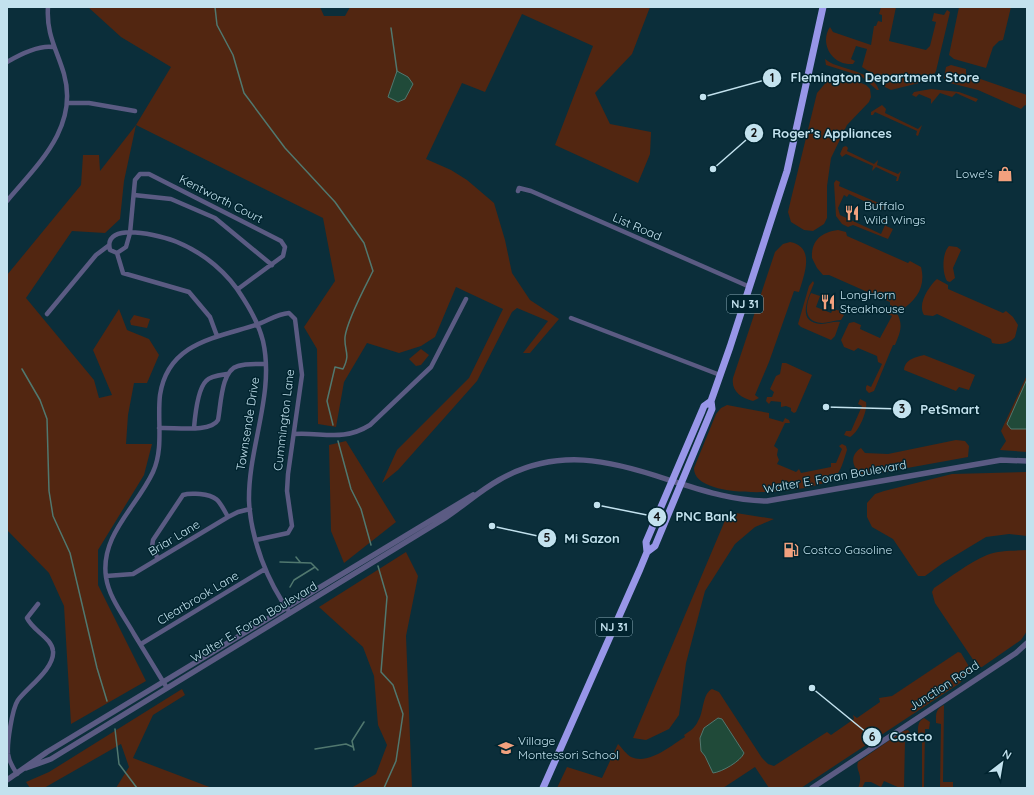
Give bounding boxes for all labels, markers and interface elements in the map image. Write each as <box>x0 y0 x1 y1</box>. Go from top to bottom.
callout: Flemington Department Store <box>762 65 988 90</box>
text: Flemington Department Store <box>790 69 980 85</box>
text: 1 <box>770 70 774 85</box>
callout: Roger’s Appliances <box>744 121 899 146</box>
text: 2 <box>751 125 758 140</box>
text: Roger’s Appliances <box>772 125 892 141</box>
shop icon: Lowe's <box>996 165 1014 183</box>
place label: Lowe's <box>956 166 993 181</box>
street label: Kentworth Court <box>177 171 266 226</box>
place label: Buffalo Wild Wings <box>864 198 926 227</box>
restaurant icon: Buffalo Wild Wings <box>843 204 861 222</box>
street label: List Road <box>610 210 664 244</box>
place label: LongHorn Steakhouse <box>840 287 905 316</box>
restaurant icon: LongHorn Steakhouse <box>819 293 837 311</box>
road number: NJ 31 <box>727 295 763 313</box>
street label: Cummington Lane <box>270 368 297 472</box>
street label: Townsende Drive <box>233 376 262 472</box>
callout: PetSmart <box>892 397 987 422</box>
text: 3 <box>899 401 905 416</box>
text: PetSmart <box>920 401 980 417</box>
street label: Walter E. Foran Boulevard <box>762 457 907 496</box>
callout: PNC Bank <box>647 504 744 529</box>
text: PNC Bank <box>675 508 737 524</box>
text: 4 <box>653 509 661 524</box>
street label: Briar Lane <box>145 516 202 559</box>
callout: Mi Sazon <box>537 526 628 551</box>
text: 5 <box>544 530 551 545</box>
text: Mi Sazon <box>564 530 620 546</box>
fuel station icon: Costco Gasoline <box>782 541 800 559</box>
place label: Costco Gasoline <box>803 542 892 557</box>
street label: Clearbrook Lane <box>154 567 241 628</box>
street label: Walter E. Foran Boulevard <box>188 578 320 665</box>
road number: NJ 31 <box>596 618 632 636</box>
street label: Junction Road <box>906 657 982 714</box>
callout: Costco <box>862 724 940 749</box>
text: Costco <box>890 728 932 744</box>
text: 6 <box>869 729 876 744</box>
place label: Village Montessori School <box>518 733 619 762</box>
school or university icon: Village Montessori School <box>497 739 515 757</box>
north arrow <box>982 743 1022 783</box>
text: N <box>1000 746 1014 763</box>

